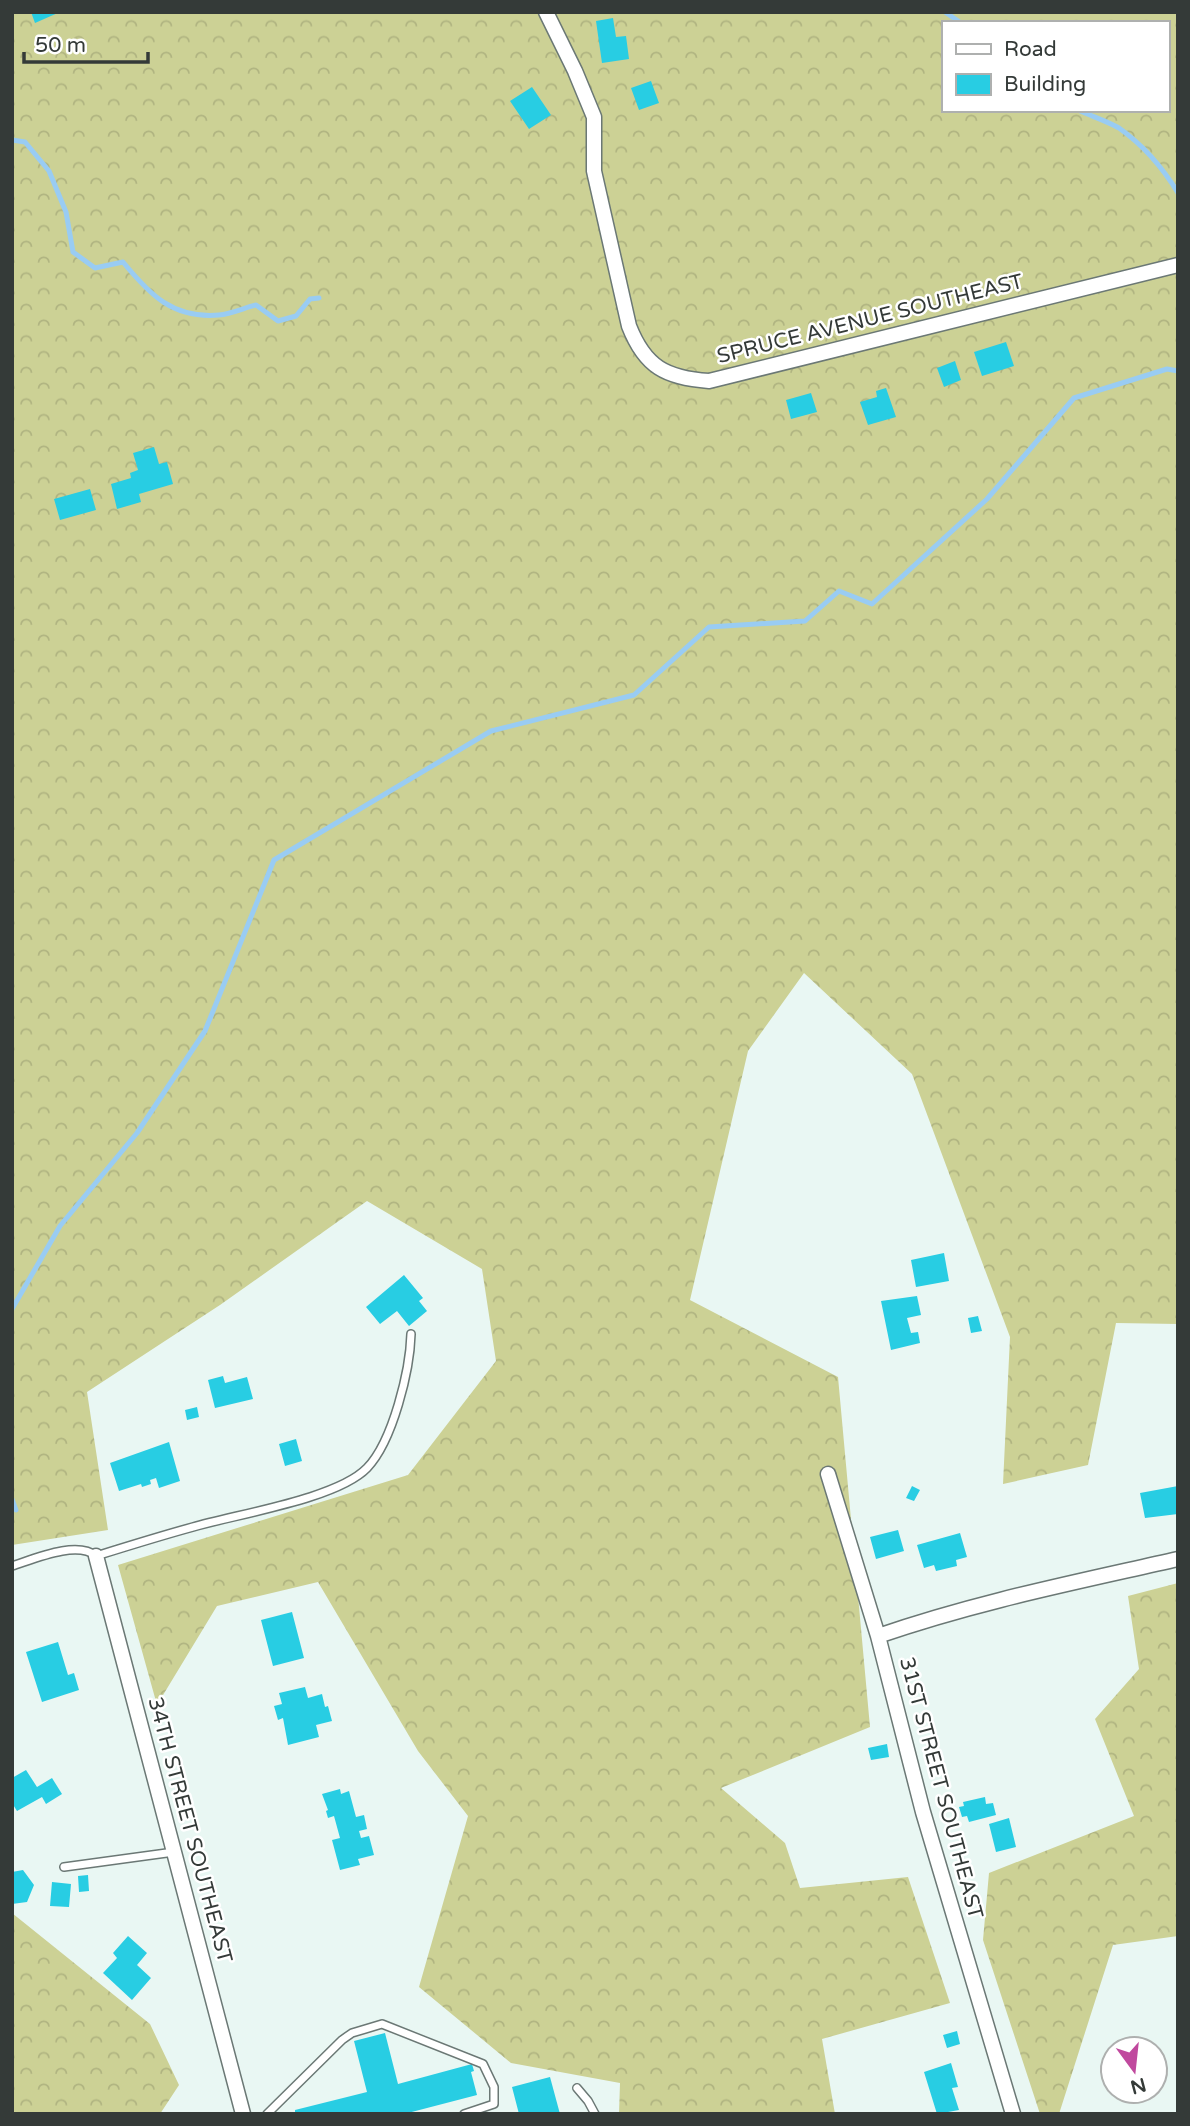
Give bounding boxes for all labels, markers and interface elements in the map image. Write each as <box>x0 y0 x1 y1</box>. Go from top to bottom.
scale bar <box>24 21 149 65</box>
legend <box>942 21 1169 112</box>
text: 50 m <box>35 33 86 58</box>
text: Road <box>1004 37 1057 62</box>
text: Building <box>1004 72 1086 97</box>
street label: SPRUCE AVENUE SOUTHEAST <box>714 269 1026 369</box>
street label: 31ST STREET SOUTHEAST <box>894 1654 988 1922</box>
street label: 34TH STREET SOUTHEAST <box>142 1694 238 1966</box>
north arrow <box>1099 2035 1169 2105</box>
text: N <box>1128 2073 1148 2098</box>

